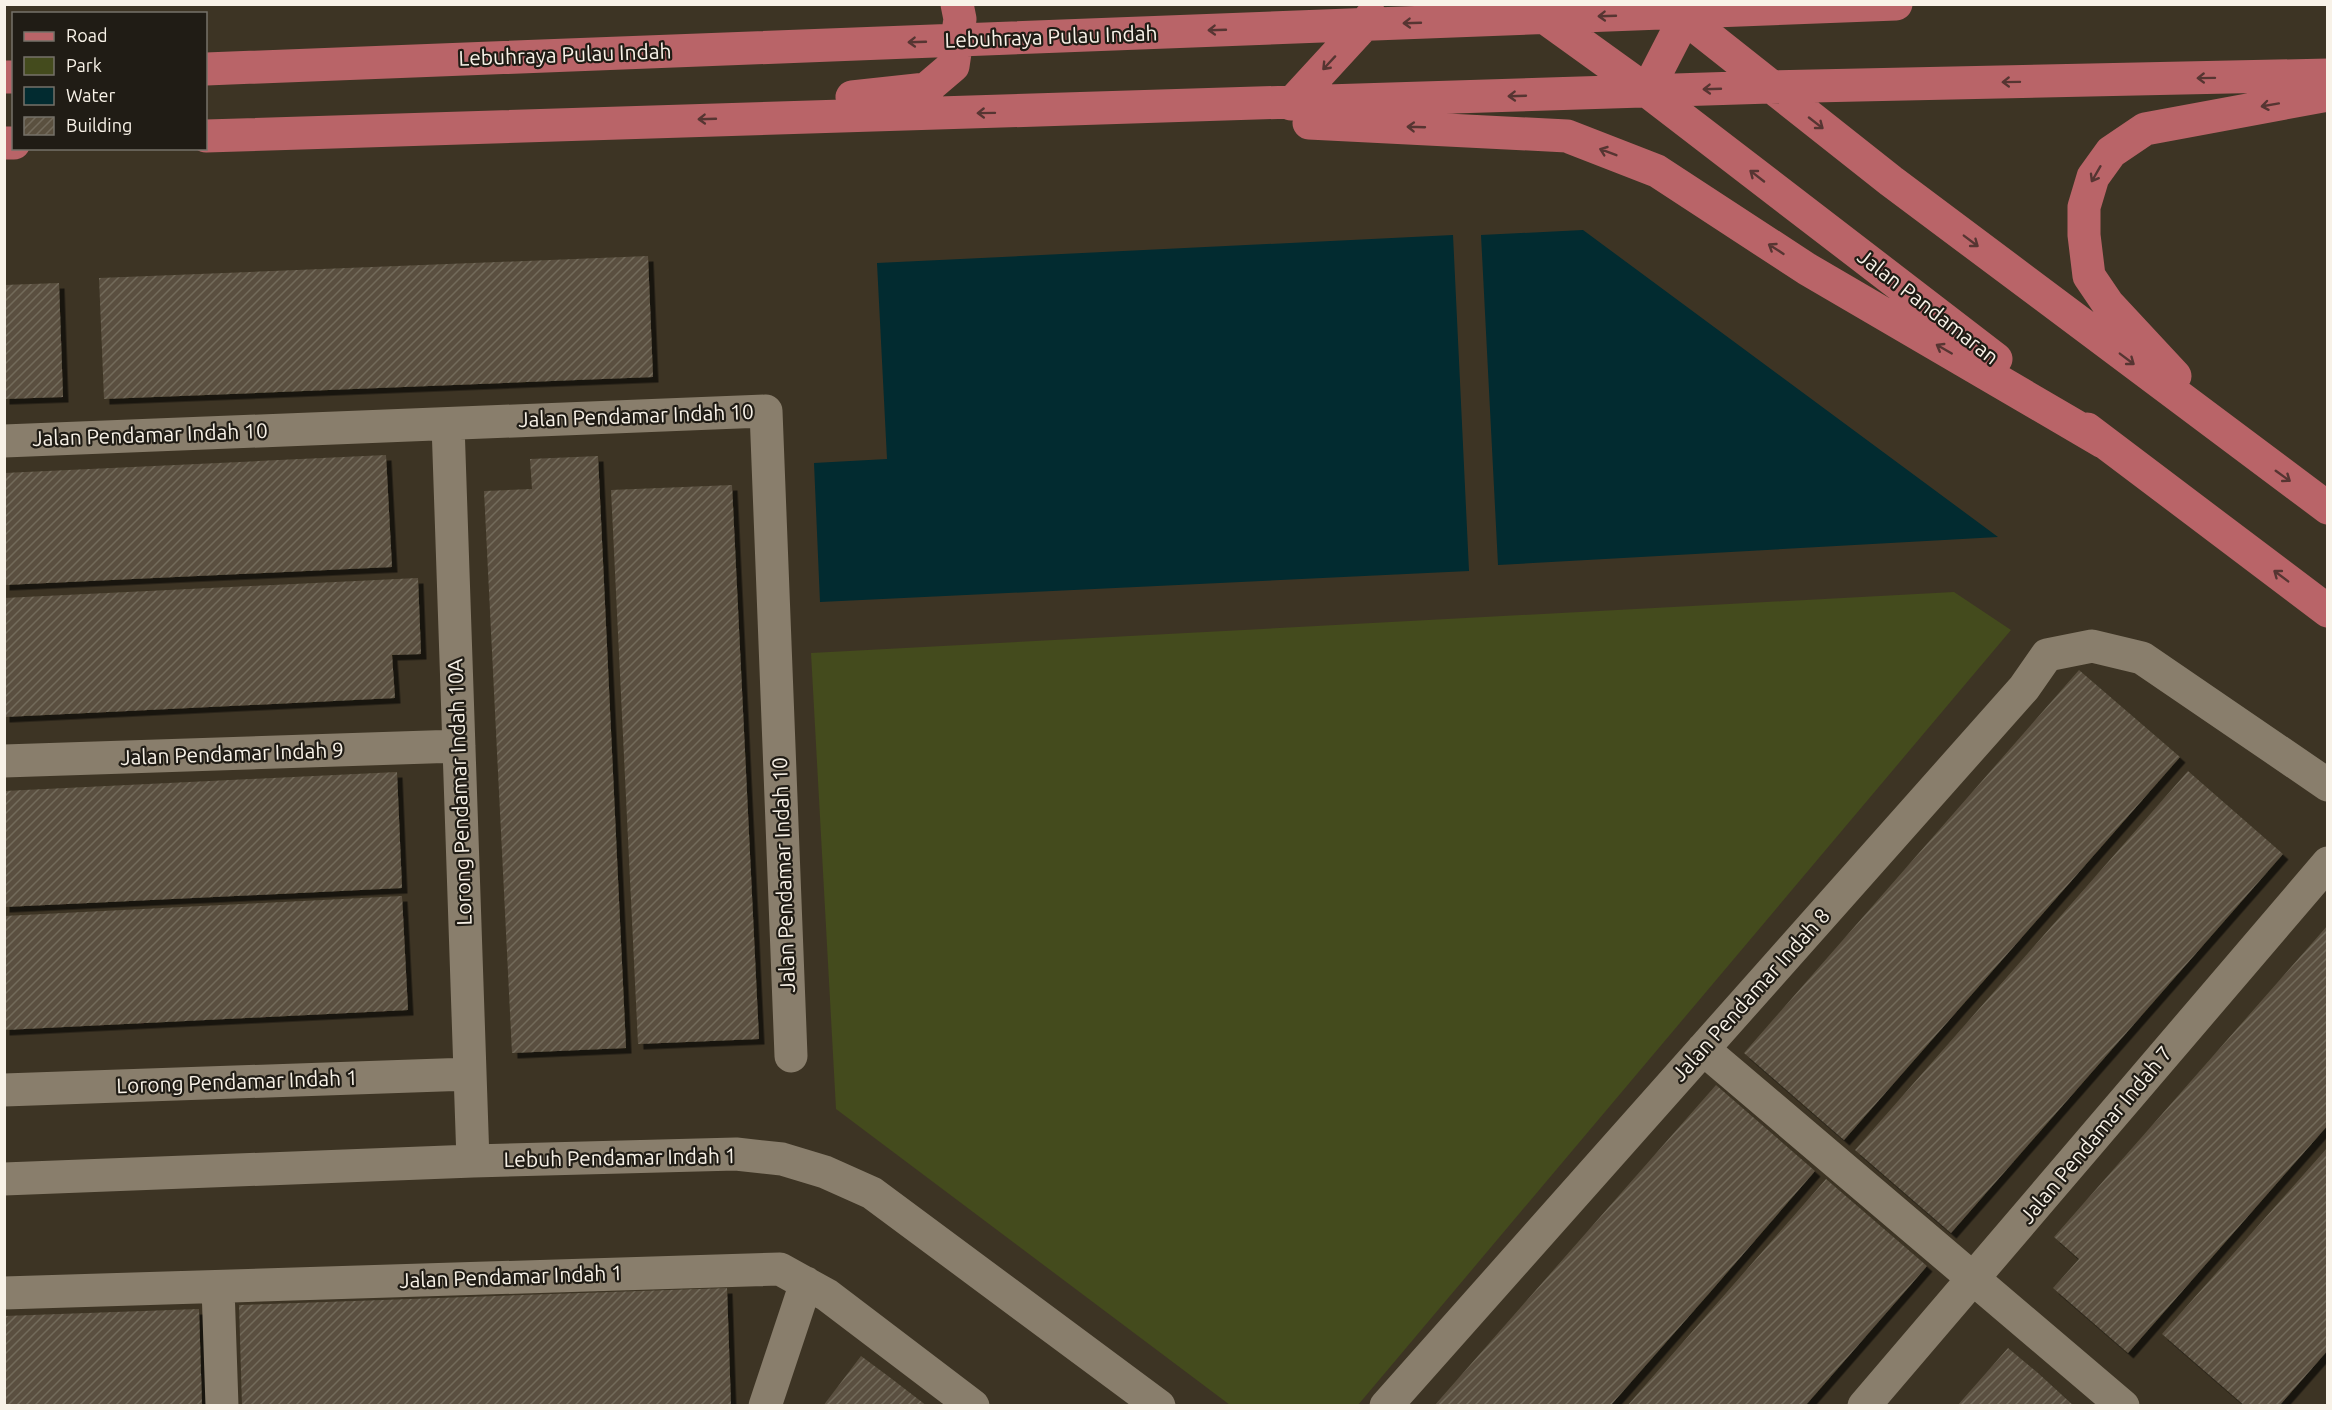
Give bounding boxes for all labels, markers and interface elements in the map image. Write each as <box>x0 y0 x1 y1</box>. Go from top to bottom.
one-way arrow <box>1597 10 1617 21</box>
legend <box>12 12 207 150</box>
one-way arrow <box>1403 17 1423 29</box>
street label: Lebuhraya Pulau Indah <box>944 20 1158 52</box>
text: Road <box>66 25 108 45</box>
one-way arrow <box>1208 25 1228 36</box>
one-way arrow <box>908 36 928 48</box>
street label: Lebuhraya Pulau Indah <box>458 38 672 70</box>
text: Park <box>66 55 102 75</box>
one-way arrow <box>1322 55 1336 70</box>
one-way arrow <box>2197 72 2217 84</box>
one-way arrow <box>2002 76 2022 88</box>
one-way arrow <box>1702 84 1722 95</box>
text: Water <box>66 85 116 105</box>
one-way arrow <box>1507 90 1527 102</box>
one-way arrow <box>2261 100 2280 111</box>
one-way arrow <box>977 108 997 119</box>
one-way arrow <box>698 113 718 124</box>
text: Building <box>66 115 132 135</box>
one-way arrow <box>1808 117 1824 129</box>
one-way arrow <box>1407 122 1427 133</box>
one-way arrow <box>1599 146 1618 157</box>
one-way arrow <box>2090 165 2102 182</box>
one-way arrow <box>1749 170 1765 183</box>
one-way arrow <box>1963 235 1979 248</box>
one-way arrow <box>1768 243 1785 255</box>
street label: Jalan Pandamaran <box>1853 244 2004 369</box>
one-way arrow <box>1936 343 1953 355</box>
one-way arrow <box>2119 352 2135 365</box>
street label: Jalan Pendamar Indah 10 <box>518 399 754 431</box>
street label: Jalan Pendamar Indah 10 <box>32 418 268 450</box>
one-way arrow <box>2275 469 2291 482</box>
one-way arrow <box>2273 570 2289 582</box>
street label: Lorong Pendamar Indah 10A <box>442 658 476 926</box>
street label: Jalan Pendamar Indah 9 <box>120 737 344 769</box>
street label: Jalan Pendamar Indah 10 <box>767 757 799 993</box>
street label: Jalan Pendamar Indah 8 <box>1666 903 1834 1086</box>
street label: Jalan Pendamar Indah 7 <box>2014 1041 2176 1228</box>
street label: Lorong Pendamar Indah 1 <box>116 1065 358 1097</box>
street label: Lebuh Pendamar Indah 1 <box>503 1143 737 1171</box>
street label: Jalan Pendamar Indah 1 <box>399 1260 623 1292</box>

